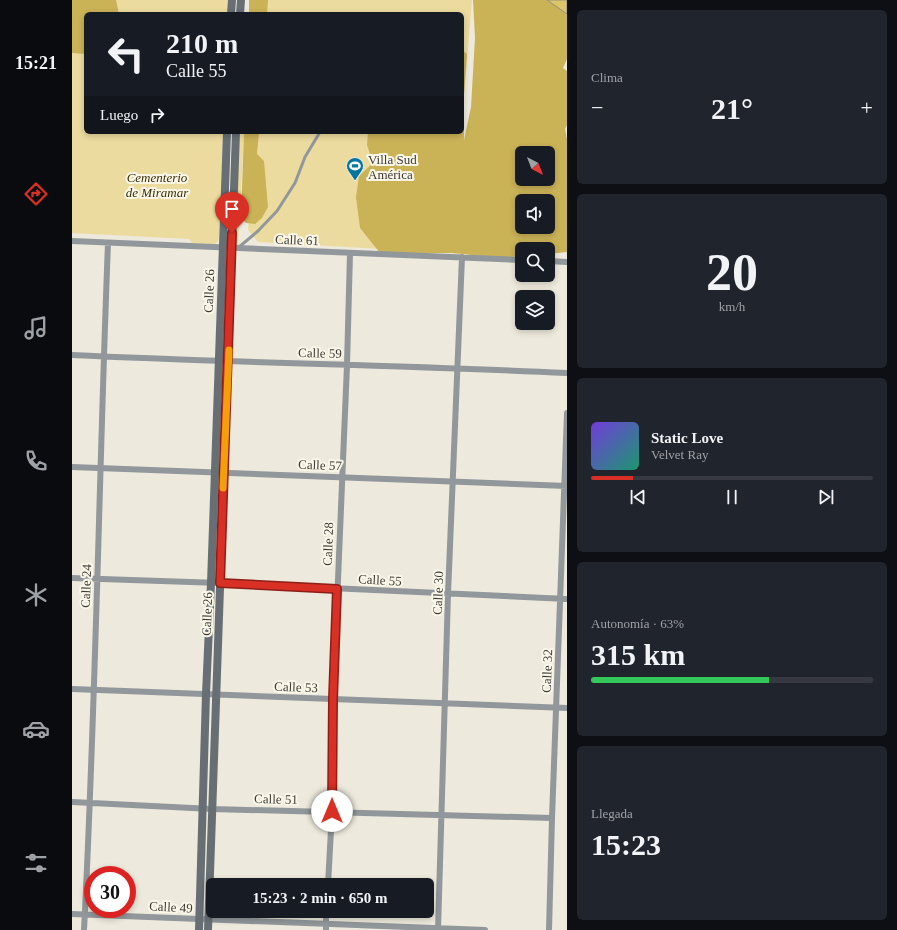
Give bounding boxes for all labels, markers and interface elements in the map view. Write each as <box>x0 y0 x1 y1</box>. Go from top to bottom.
icon: left <box>100 28 152 80</box>
text: 210 m <box>166 28 238 59</box>
text: 15:21 <box>15 53 57 73</box>
text: Calle 55 <box>166 61 227 81</box>
text: Clima <box>591 70 623 85</box>
text: 21° <box>711 92 753 125</box>
text: − <box>591 95 603 120</box>
text: + <box>861 95 873 120</box>
icon: right <box>146 104 168 126</box>
text: Luego <box>100 107 138 123</box>
north arrow <box>515 146 555 186</box>
map controls <box>515 146 555 330</box>
place label: Villa Sud América <box>368 152 417 182</box>
sports icon: Villa Sud América <box>345 156 365 181</box>
park label: Cementerio de Miramar <box>126 170 189 200</box>
icon: directions <box>22 180 50 208</box>
pin <box>215 192 249 233</box>
button: sound <box>515 194 555 234</box>
icon: arrive <box>221 198 243 220</box>
street label: Calle 61 <box>275 232 319 248</box>
button: search <box>515 242 555 282</box>
text: 20 <box>706 244 758 301</box>
street label: Calle 26 <box>201 268 217 313</box>
button: layers <box>515 290 555 330</box>
text: km/h <box>719 299 745 314</box>
icon: music <box>22 314 50 342</box>
street label: Calle 59 <box>298 345 342 361</box>
text: Static Love <box>651 430 723 446</box>
icon: phone <box>22 447 50 475</box>
text: Velvet Ray <box>651 447 708 462</box>
street label: Calle 57 <box>298 457 343 473</box>
icon: previous <box>627 486 649 508</box>
icon: pause <box>721 486 743 508</box>
icon: next <box>815 486 837 508</box>
street label: Calle 28 <box>320 522 336 566</box>
street label: Calle 24 <box>78 563 94 608</box>
street label: Calle 55 <box>358 571 402 589</box>
street label: Calle 30 <box>430 571 446 615</box>
icon: climate <box>22 581 50 609</box>
street label: Calle 26 <box>199 591 215 636</box>
text: Autonomía · 63% <box>591 616 684 631</box>
text: 315 km <box>591 638 685 671</box>
street label: Calle 32 <box>539 649 555 693</box>
street label: Calle 53 <box>274 679 318 695</box>
icon: car <box>22 715 50 743</box>
position arrow <box>311 790 353 832</box>
street label: Calle 51 <box>254 791 298 807</box>
text: Llegada <box>591 806 633 821</box>
text: 15:23 <box>591 828 661 861</box>
icon: filters <box>22 849 50 877</box>
speed limit sign: 30 <box>84 866 136 918</box>
text: 15:23 · 2 min · 650 m <box>253 890 388 906</box>
street label: Calle 49 <box>149 898 193 916</box>

